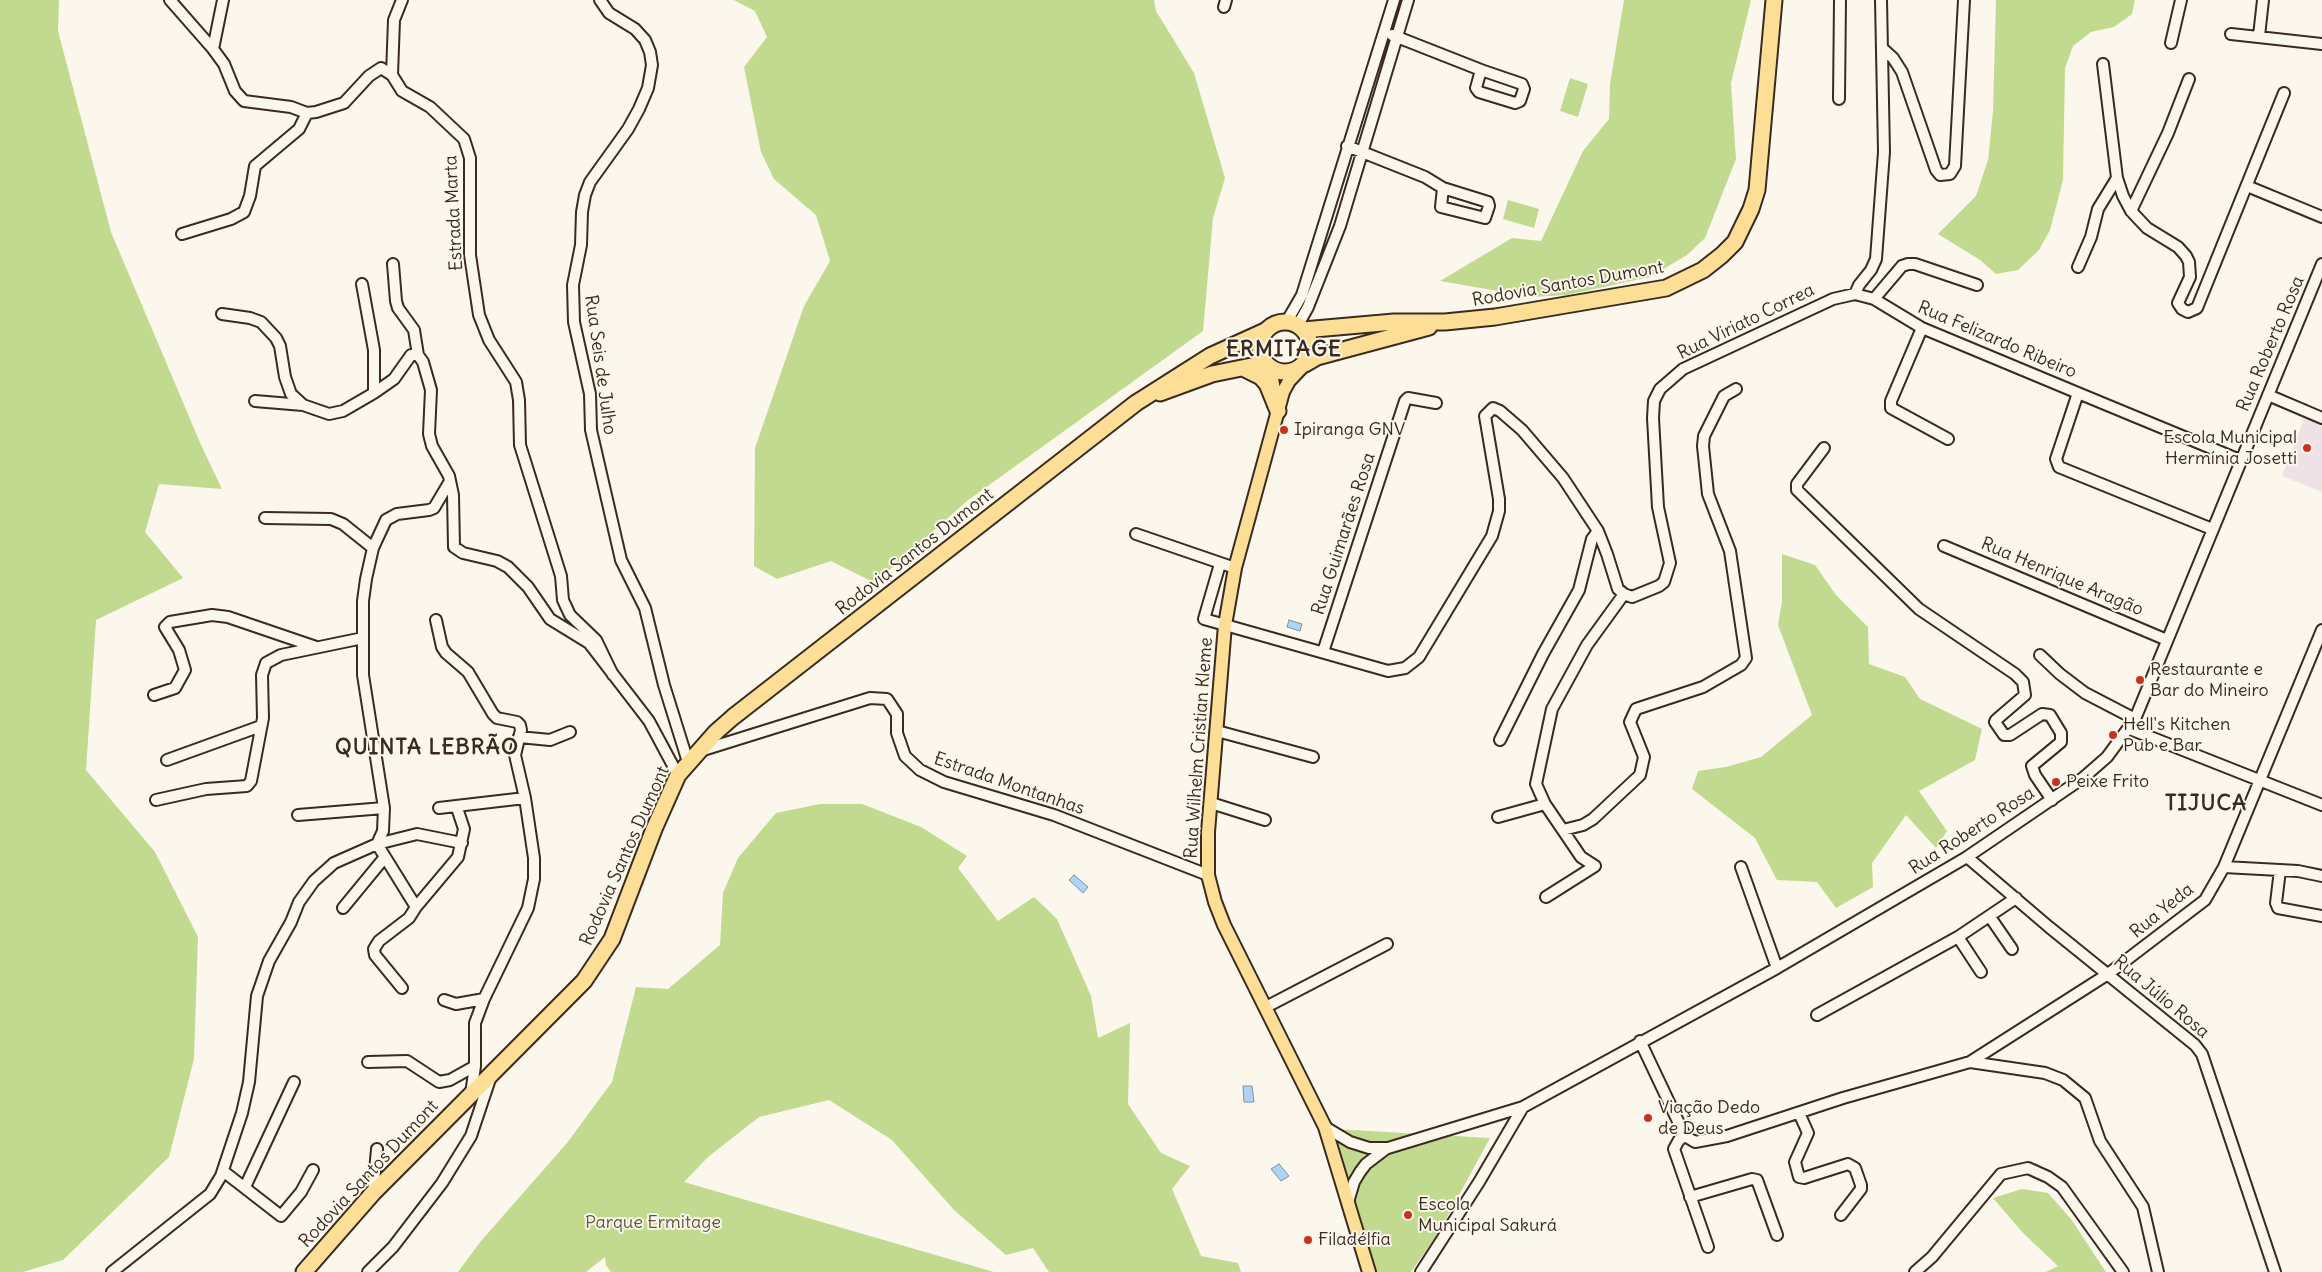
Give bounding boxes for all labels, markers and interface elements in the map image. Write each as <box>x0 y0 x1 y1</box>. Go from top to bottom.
street label: Estrada Marta <box>440 155 468 271</box>
street label: Rodovia Santos Dumont <box>1471 257 1665 311</box>
street label: Rua Roberto Rosa <box>2233 273 2309 415</box>
street label: Rua Viriato Correa <box>1674 279 1818 365</box>
street label: Rua Seis de Julho <box>579 294 621 436</box>
street label: Rua Felizardo Ribeiro <box>1914 297 2080 383</box>
district label: ERMITAGE <box>1225 337 1343 363</box>
place label: Ipiranga GNV <box>1294 419 1405 441</box>
marker: Ipiranga GNV <box>1278 424 1290 436</box>
place label: Escola Municipal Hermínia Josetti <box>2163 427 2297 469</box>
marker: Escola Municipal Hermínia Josetti <box>2301 442 2313 454</box>
street label: Rua Guimarães Rosa <box>1308 450 1380 618</box>
street label: Rodovia Santos Dumont <box>832 484 998 620</box>
street label: Rua Henrique Aragão <box>1978 533 2146 621</box>
street label: Rua Wilhelm Cristian Kleme <box>1180 637 1218 859</box>
place label: Restaurante e Bar do Mineiro <box>2150 659 2269 702</box>
marker: Restaurante e Bar do Mineiro <box>2134 674 2146 686</box>
place label: Hell's Kitchen Pub e Bar <box>2123 714 2230 756</box>
marker: Hell's Kitchen Pub e Bar <box>2107 729 2119 741</box>
district label: QUINTA LEBRÃO <box>333 735 521 761</box>
street label: Estrada Montanhas <box>931 748 1087 820</box>
street label: Rodovia Santos Dumont <box>576 763 674 949</box>
place label: Peixe Frito <box>2066 771 2149 793</box>
marker: Peixe Frito <box>2050 776 2062 788</box>
street label: Rua Roberto Rosa <box>1905 782 2039 880</box>
district label: TIJUCA <box>2164 791 2248 817</box>
street label: Rua Yeda <box>2126 879 2198 943</box>
street label: Rua Júlio Rosa <box>2109 951 2213 1043</box>
street label: Rodovia Santos Dumont <box>295 1096 443 1252</box>
place label: Viação Dedo de Deus <box>1658 1097 1760 1140</box>
marker: Viação Dedo de Deus <box>1642 1112 1654 1124</box>
place label: Escola Municipal Sakurá <box>1418 1194 1557 1236</box>
marker: Escola Municipal Sakurá <box>1402 1209 1414 1221</box>
park label: Parque Ermitage <box>585 1212 721 1234</box>
place label: Filadélfia <box>1318 1229 1391 1251</box>
marker: Filadélfia <box>1302 1234 1314 1246</box>

